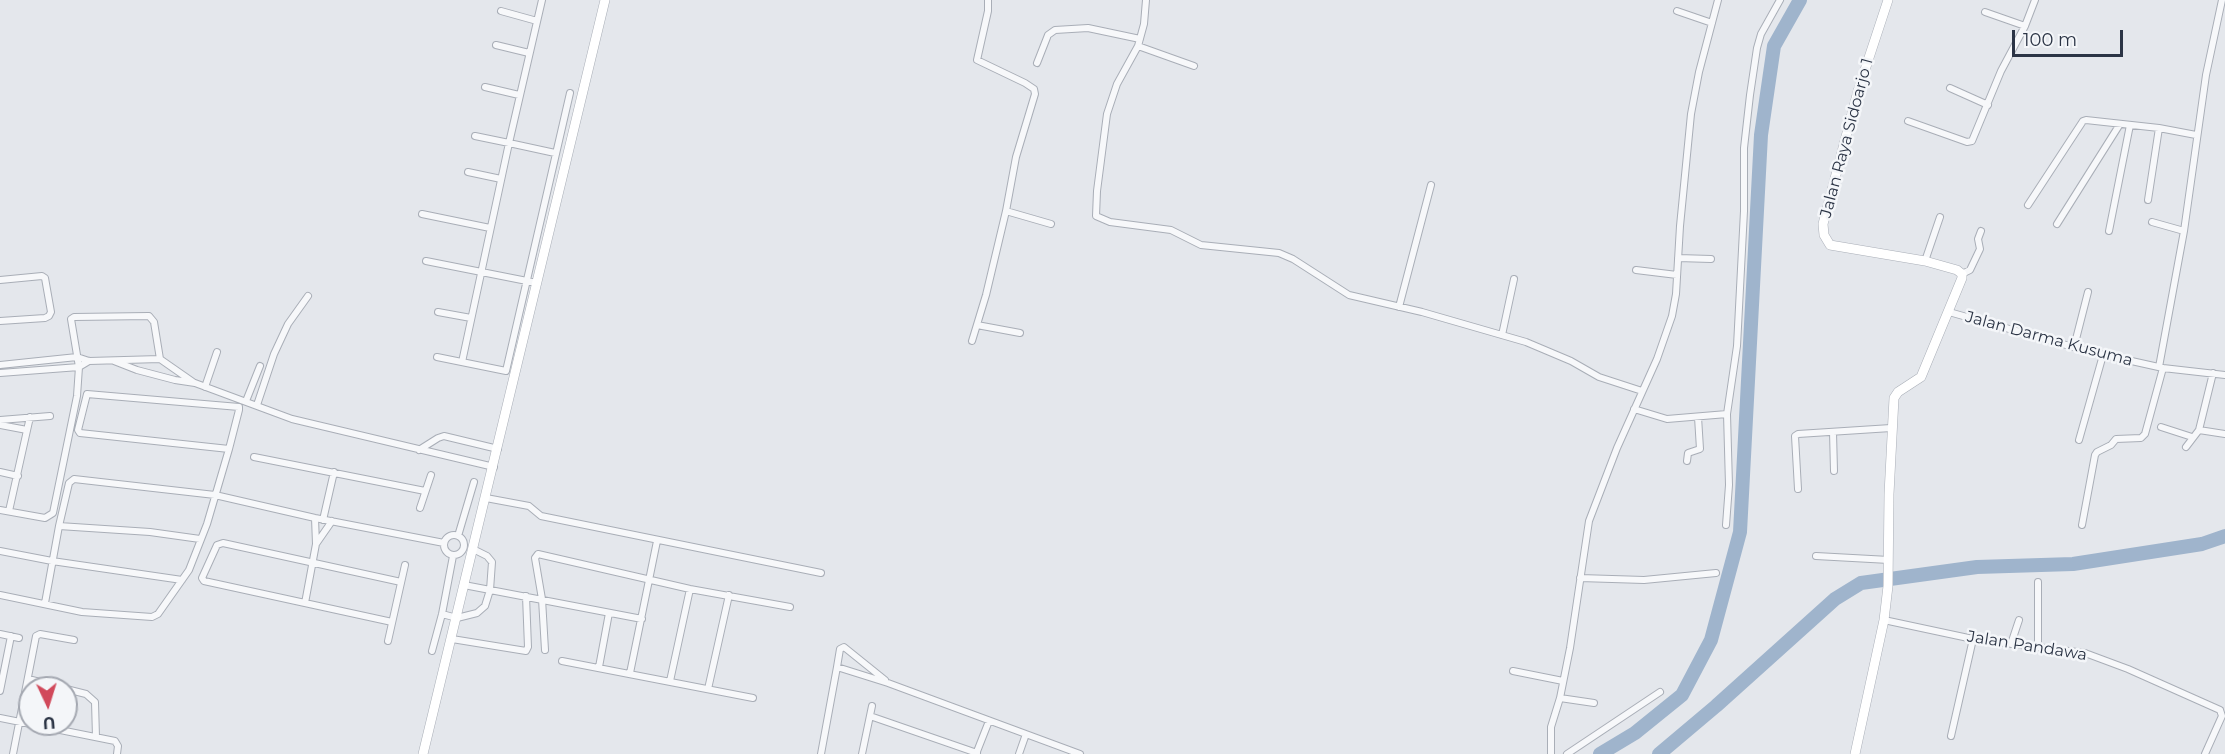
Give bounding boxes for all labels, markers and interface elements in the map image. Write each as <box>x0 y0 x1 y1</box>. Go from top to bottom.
scale bar <box>2015 18 2126 56</box>
text: 100 m <box>2023 29 2077 51</box>
street label: Jalan Raya Sidoarjo 1 <box>1817 56 1877 220</box>
street label: Jalan Darma Kusuma <box>1963 307 2135 371</box>
street label: Jalan Pandawa <box>1966 627 2088 665</box>
north arrow <box>18 676 78 736</box>
text: U <box>42 713 56 732</box>

